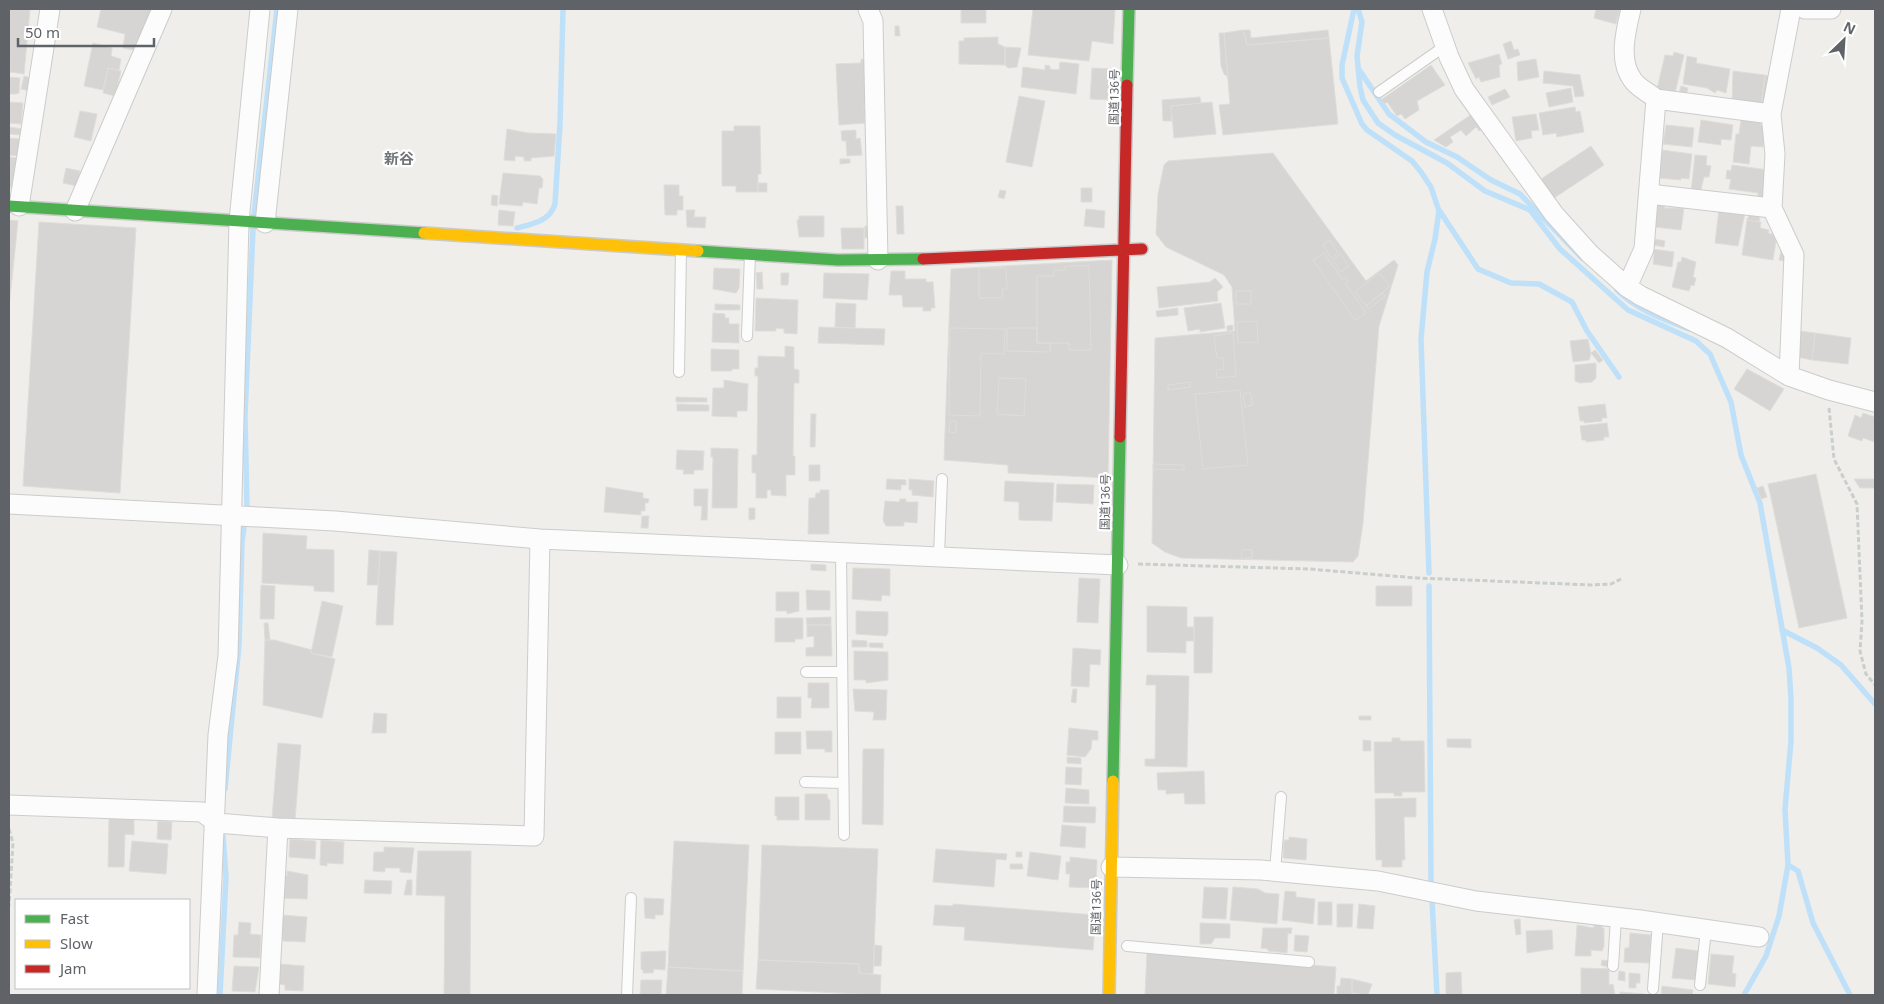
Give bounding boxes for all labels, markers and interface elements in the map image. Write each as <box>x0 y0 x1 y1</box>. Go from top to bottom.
scale bar <box>18 15 154 47</box>
north arrow <box>1819 15 1869 65</box>
text: N <box>1841 17 1859 39</box>
text: 50 m <box>25 22 60 42</box>
street label: 国道136号 <box>1105 69 1123 125</box>
district label: 新谷 <box>384 148 414 168</box>
street label: 国道136号 <box>1096 474 1114 530</box>
street label: 国道136号 <box>1087 879 1105 935</box>
legend <box>15 899 190 989</box>
text: Fast <box>60 908 89 928</box>
text: Slow <box>60 933 93 953</box>
text: Jam <box>58 958 87 978</box>

